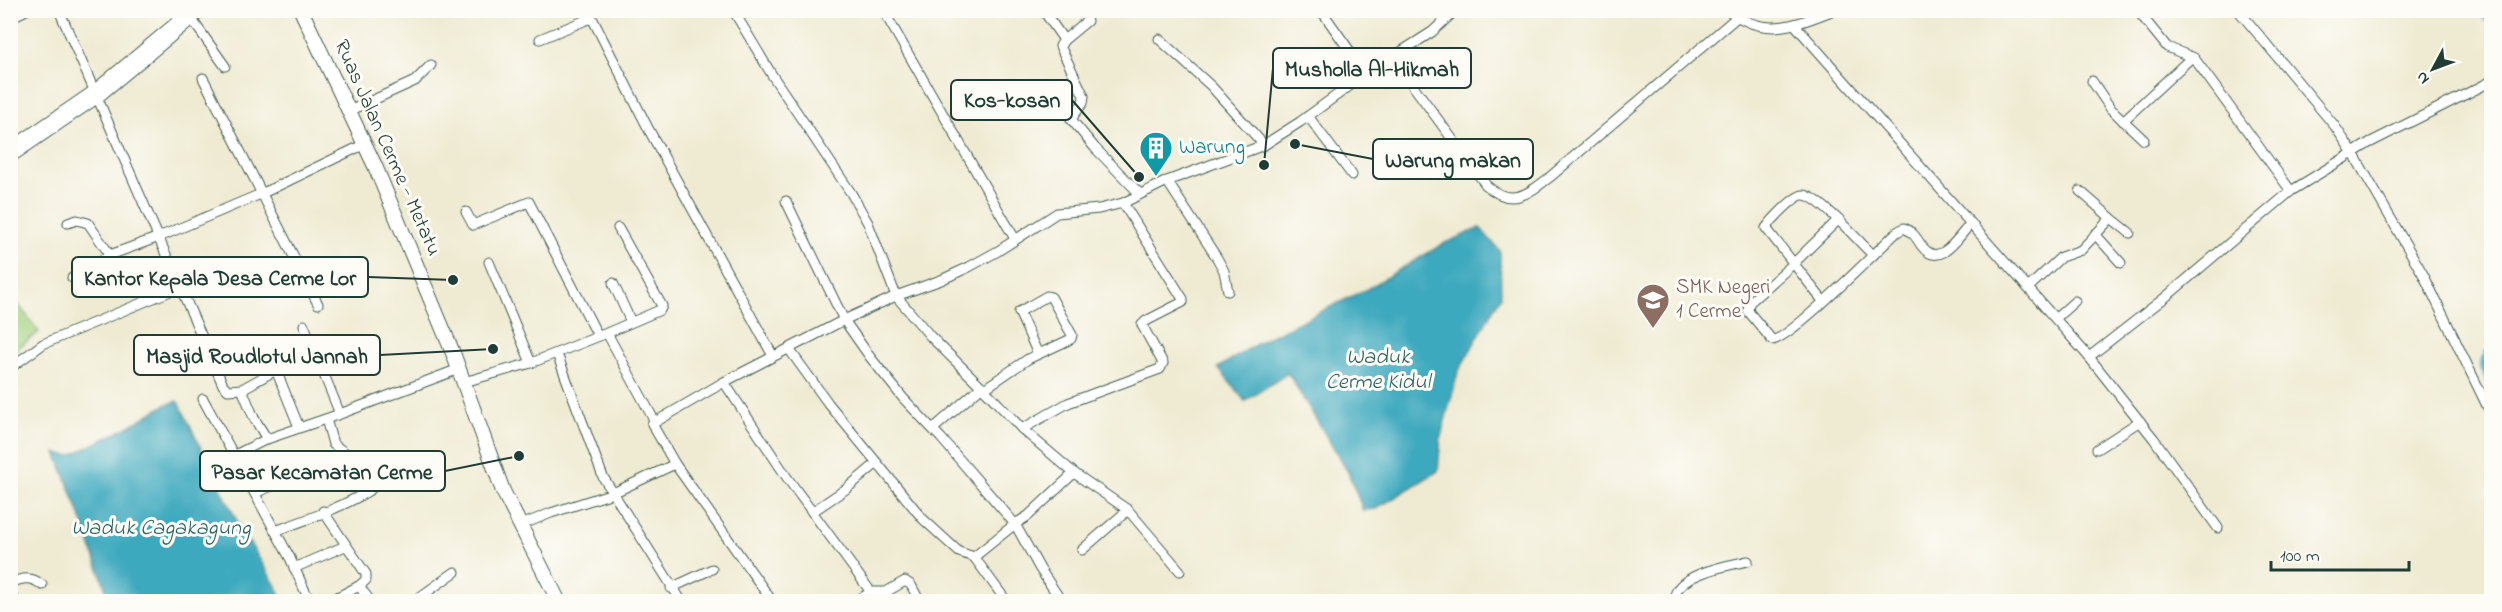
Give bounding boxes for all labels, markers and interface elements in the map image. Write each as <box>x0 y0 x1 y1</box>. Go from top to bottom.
street label: Ruas Jalan Cerme - Metatu <box>326 35 448 261</box>
north arrow <box>2403 39 2463 99</box>
callout: Musholla Al-Hikmah <box>1273 48 1471 88</box>
text: Musholla Al-Hikmah <box>1285 55 1459 87</box>
text: N <box>2410 65 2436 89</box>
callout: Kos-kosan <box>951 80 1072 120</box>
text: Kos-kosan <box>964 86 1060 118</box>
building icon: Warung <box>1138 130 1174 177</box>
place label: Warung <box>1179 133 1245 165</box>
callout: Warung makan <box>1373 139 1533 179</box>
text: Warung makan <box>1385 146 1521 179</box>
callout: Kantor Kepala Desa Cerme Lor <box>72 257 368 297</box>
text: Kantor Kepala Desa Cerme Lor <box>84 264 357 296</box>
place label: SMK Negeri 1 Cerme <box>1676 273 1770 327</box>
school or university icon: SMK Negeri 1 Cerme <box>1635 282 1671 329</box>
callout: Masjid Roudlotul Jannah <box>134 335 380 375</box>
text: Masjid Roudlotul Jannah <box>146 342 368 374</box>
water label: Waduk Cerme Kidul <box>1326 342 1432 399</box>
callout: Pasar Kecamatan Cerme <box>200 451 445 491</box>
text: Pasar Kecamatan Cerme <box>211 458 434 490</box>
water label: Waduk Cagakagung <box>71 513 252 545</box>
scale bar <box>2271 534 2409 572</box>
text: 100 m <box>2280 544 2320 570</box>

